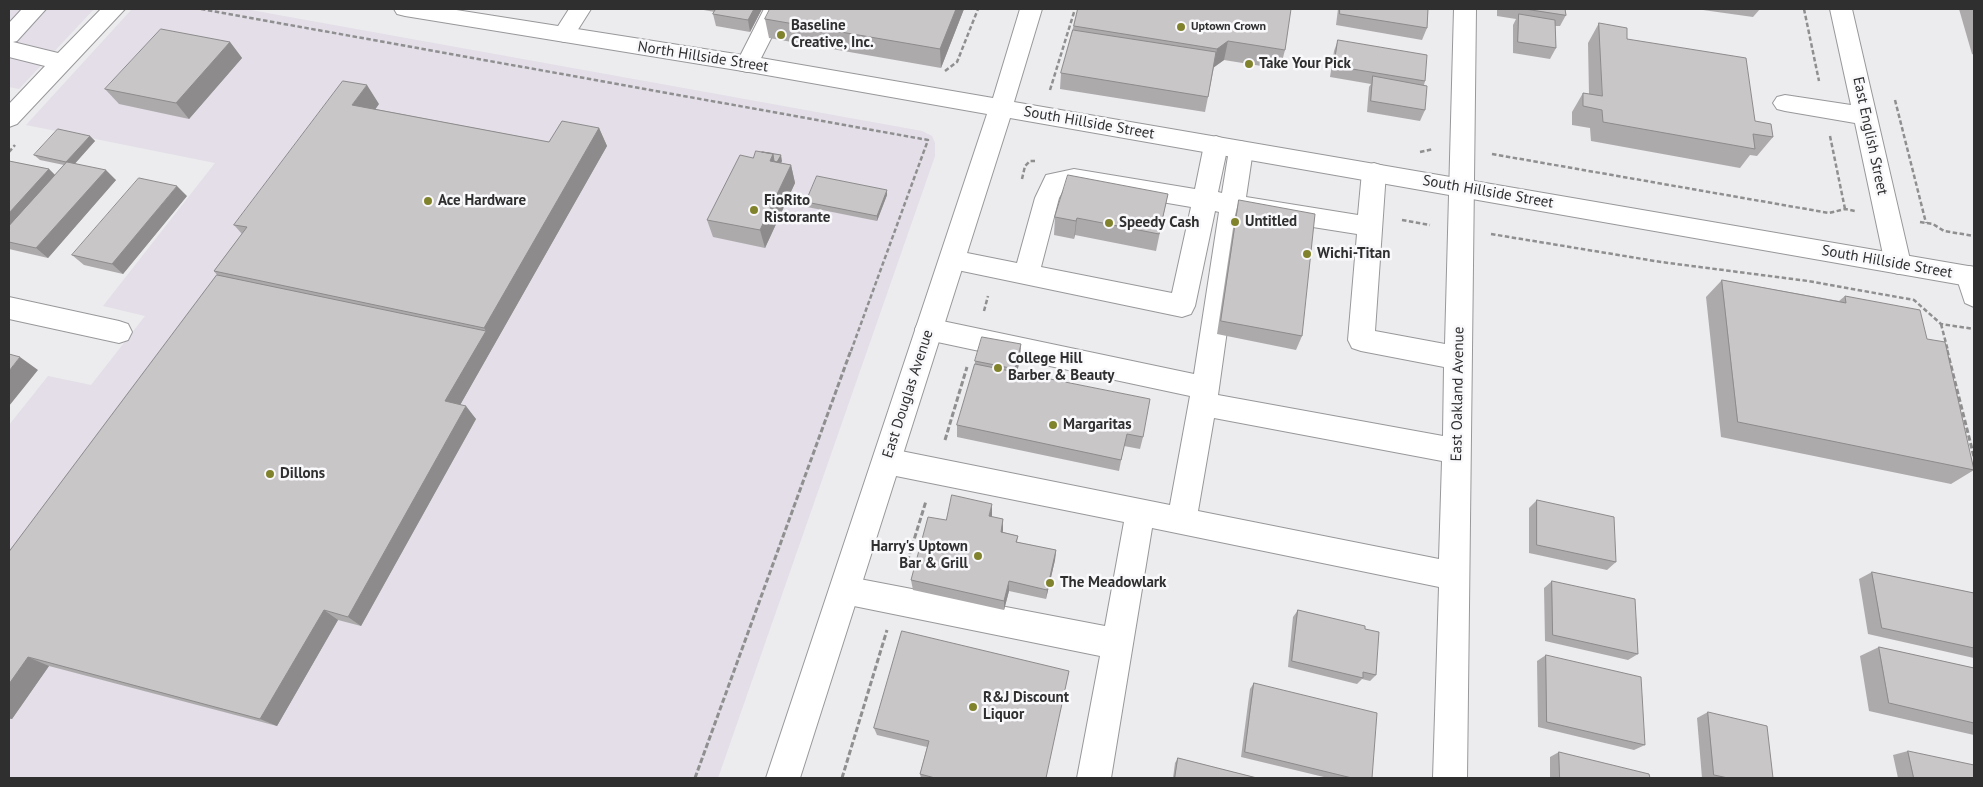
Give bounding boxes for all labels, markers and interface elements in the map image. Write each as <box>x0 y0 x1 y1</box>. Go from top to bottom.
place label: Baseline Creative, Inc. <box>791 17 874 52</box>
place label: Uptown Crown <box>1191 20 1266 34</box>
marker: Uptown Crown <box>1175 21 1187 33</box>
marker: Baseline Creative, Inc. <box>775 29 787 41</box>
street label: North Hillside Street <box>636 38 770 76</box>
place label: Take Your Pick <box>1259 55 1351 73</box>
marker: Take Your Pick <box>1243 58 1255 70</box>
street label: East English Street <box>1849 75 1891 197</box>
street label: South Hillside Street <box>1022 103 1156 143</box>
street label: South Hillside Street <box>1421 172 1555 212</box>
place label: Ace Hardware <box>438 192 526 210</box>
place label: FioRito Ristorante <box>764 192 830 227</box>
marker: Ace Hardware <box>422 195 434 207</box>
marker: FioRito Ristorante <box>748 204 760 216</box>
place label: Untitled <box>1245 213 1297 231</box>
place label: Speedy Cash <box>1119 214 1199 232</box>
marker: Untitled <box>1229 216 1241 228</box>
marker: Speedy Cash <box>1103 217 1115 229</box>
street label: South Hillside Street <box>1820 242 1954 282</box>
place label: Wichi-Titan <box>1317 245 1390 263</box>
marker: Wichi-Titan <box>1301 248 1313 260</box>
street label: East Oakland Avenue <box>1448 326 1468 462</box>
street label: East Douglas Avenue <box>879 328 937 460</box>
place label: College Hill Barber & Beauty <box>1008 350 1114 385</box>
marker: College Hill Barber & Beauty <box>992 362 1004 374</box>
place label: Margaritas <box>1063 416 1131 434</box>
marker: Margaritas <box>1047 419 1059 431</box>
place label: Dillons <box>280 465 325 483</box>
marker: Dillons <box>264 468 276 480</box>
place label: Harry's Uptown Bar & Grill <box>871 538 968 573</box>
marker: Harry's Uptown Bar & Grill <box>972 550 984 562</box>
place label: The Meadowlark <box>1060 574 1166 592</box>
marker: The Meadowlark <box>1044 577 1056 589</box>
place label: R&J Discount Liquor <box>983 689 1069 724</box>
marker: R&J Discount Liquor <box>967 701 979 713</box>

